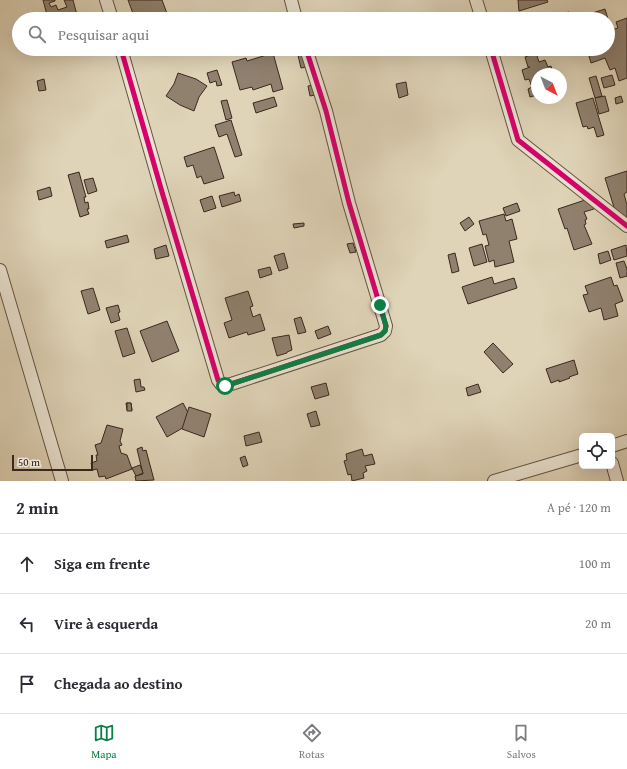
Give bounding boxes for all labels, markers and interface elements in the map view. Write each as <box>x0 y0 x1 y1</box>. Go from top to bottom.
search box <box>12 12 615 56</box>
icon: search <box>26 23 48 45</box>
text: Pesquisar aqui <box>58 24 149 45</box>
north arrow <box>531 68 567 104</box>
route end <box>371 296 389 314</box>
route start <box>216 377 234 395</box>
map controls <box>579 433 615 469</box>
button: locate <box>579 433 615 469</box>
scale bar <box>12 453 93 472</box>
text: 50 m <box>18 454 40 470</box>
text: 2 min <box>16 495 58 520</box>
text: A pé · 120 m <box>547 498 611 517</box>
icon: ahead <box>16 553 38 575</box>
text: Siga em frente <box>54 553 150 574</box>
text: 100 m <box>579 554 611 573</box>
icon: left <box>16 613 38 635</box>
text: Vire à esquerda <box>54 613 158 634</box>
text: 20 m <box>585 614 611 633</box>
icon: arrive <box>16 673 38 695</box>
text: Chegada ao destino <box>54 673 182 694</box>
tab: Mapa <box>91 722 117 762</box>
tab: Rotas <box>299 722 324 762</box>
tab: Salvos <box>507 722 536 762</box>

